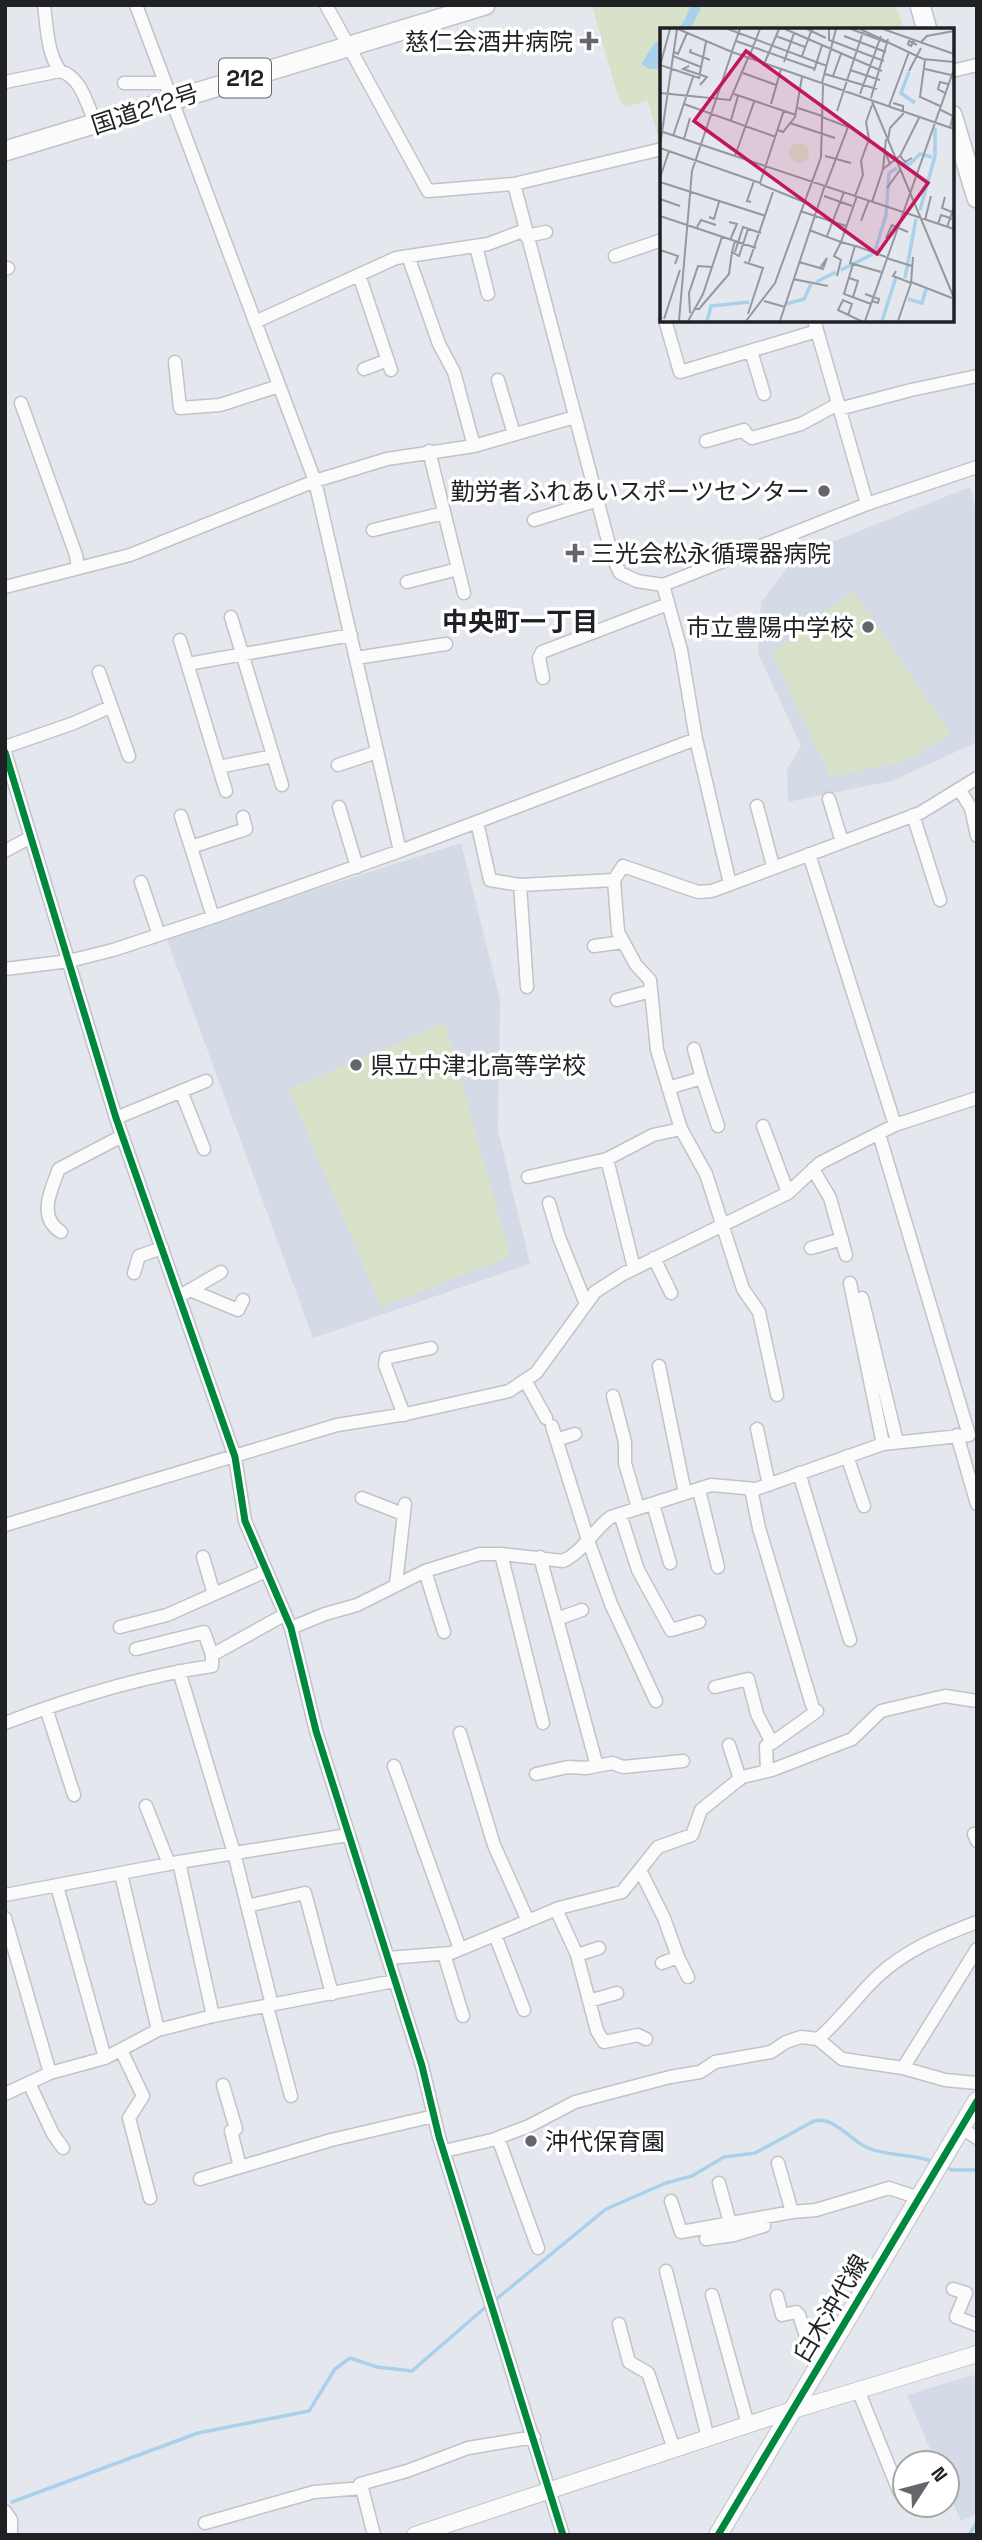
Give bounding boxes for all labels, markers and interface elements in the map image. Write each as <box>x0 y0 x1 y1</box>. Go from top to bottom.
place label: 慈仁会酒井病院 <box>405 26 573 57</box>
inset map <box>660 28 954 322</box>
marker: 慈仁会酒井病院 <box>579 31 599 51</box>
road number: 212 <box>219 58 271 97</box>
street label: 国道212号 <box>87 77 203 141</box>
place label: 勤労者ふれあいスポーツセンター <box>450 476 810 507</box>
marker: 勤労者ふれあいスポーツセンター <box>816 483 832 499</box>
place label: 三光会松永循環器病院 <box>591 538 831 569</box>
marker: 三光会松永循環器病院 <box>565 543 585 563</box>
district label: 中央町一丁目 <box>442 605 598 639</box>
place label: 市立豊陽中学校 <box>686 612 854 643</box>
marker: 市立豊陽中学校 <box>860 619 876 635</box>
place label: 県立中津北高等学校 <box>370 1050 586 1081</box>
marker: 県立中津北高等学校 <box>348 1057 364 1073</box>
place label: 沖代保育園 <box>545 2126 665 2157</box>
marker: 沖代保育園 <box>523 2133 539 2149</box>
street label: 臼木沖代線 <box>787 2249 875 2367</box>
north arrow <box>891 2449 961 2519</box>
text: N <box>925 2462 953 2487</box>

